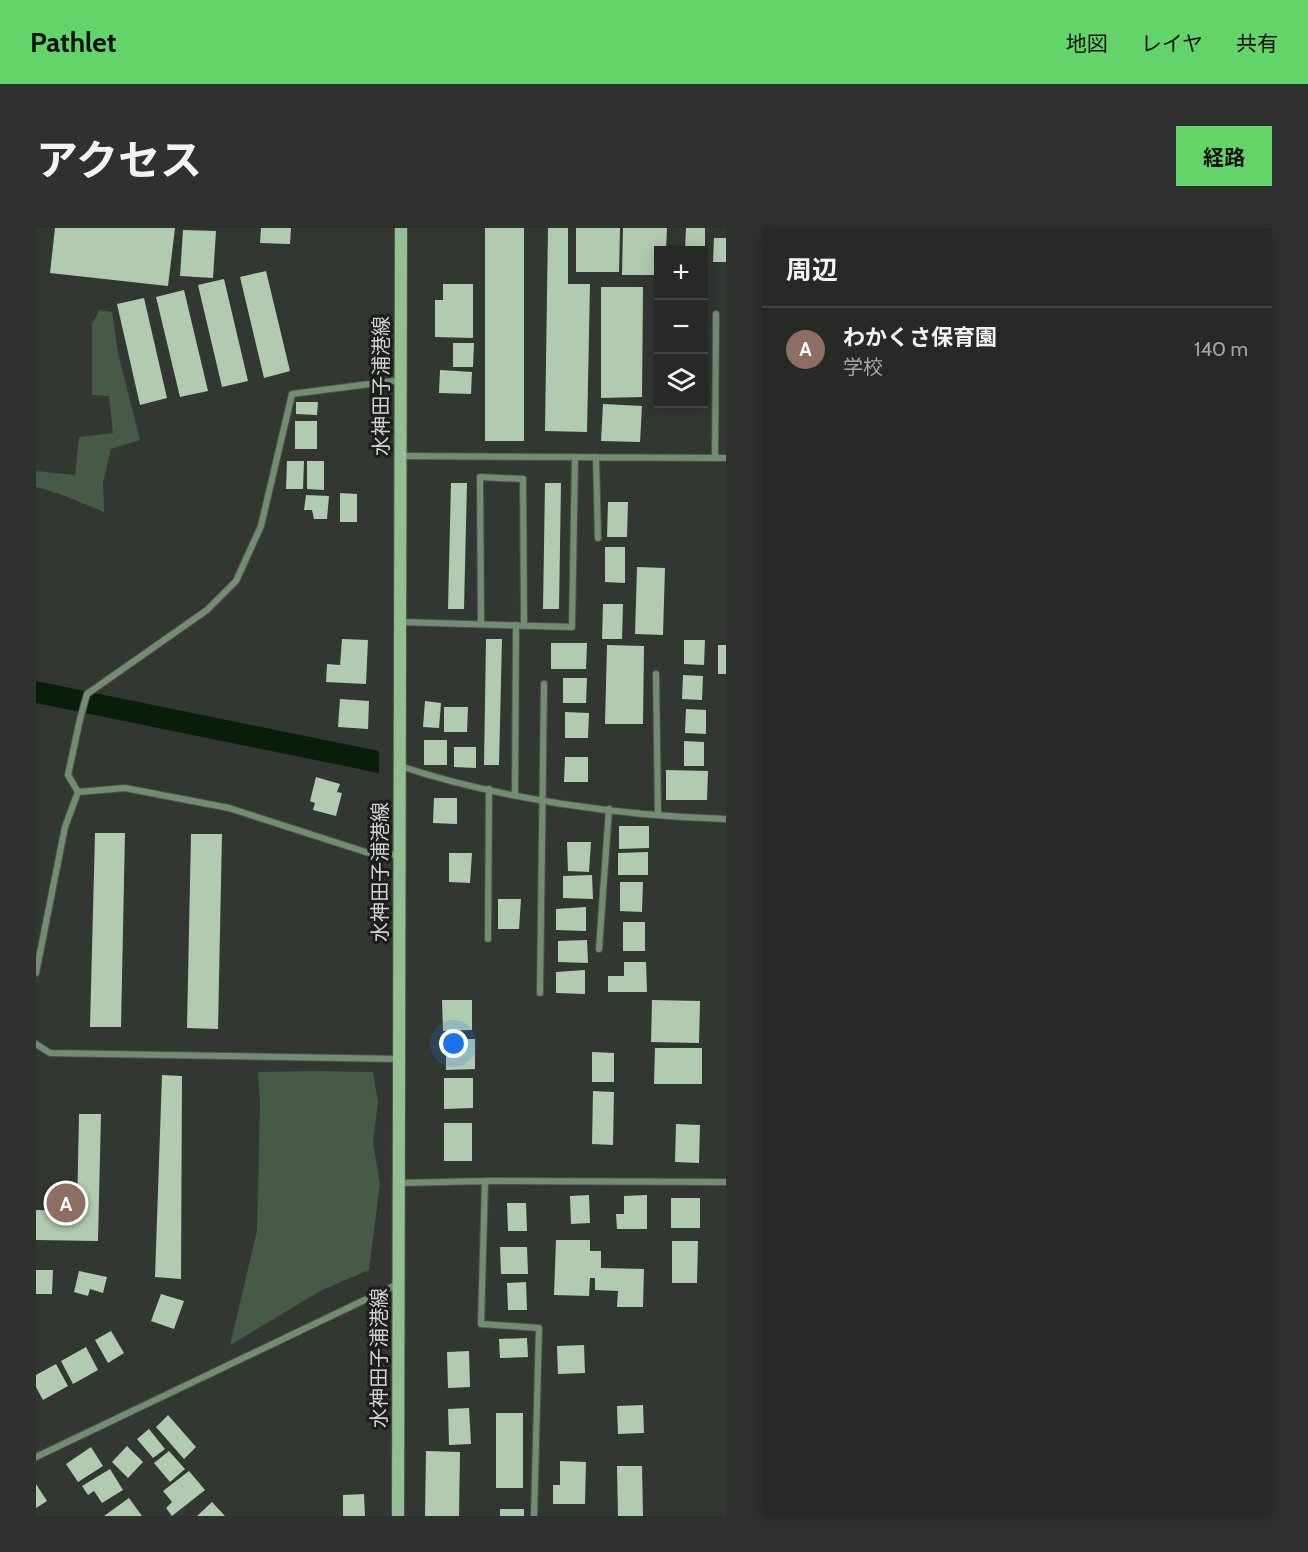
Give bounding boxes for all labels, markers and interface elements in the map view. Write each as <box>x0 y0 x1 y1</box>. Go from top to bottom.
text: Pathlet <box>30 25 116 59</box>
text: 地図 <box>1066 31 1108 56</box>
text: レイヤ <box>1141 31 1203 56</box>
text: 共有 <box>1236 31 1278 56</box>
button: 経路 <box>1176 126 1272 186</box>
text: アクセス <box>36 134 202 186</box>
map controls <box>654 246 708 408</box>
button: + <box>654 246 708 300</box>
text: 周辺 <box>786 254 838 286</box>
button: − <box>654 300 708 354</box>
street label: 水神田子浦港線 <box>369 316 393 456</box>
text: わかくさ保育園 <box>843 324 997 351</box>
text: A <box>799 337 812 361</box>
text: 140 m <box>1194 337 1248 361</box>
button: layers <box>654 354 708 408</box>
text: 学校 <box>843 355 883 379</box>
street label: 水神田子浦港線 <box>368 802 392 942</box>
your location <box>439 1029 468 1058</box>
pin: A <box>46 1180 86 1226</box>
street label: 水神田子浦港線 <box>367 1288 391 1428</box>

